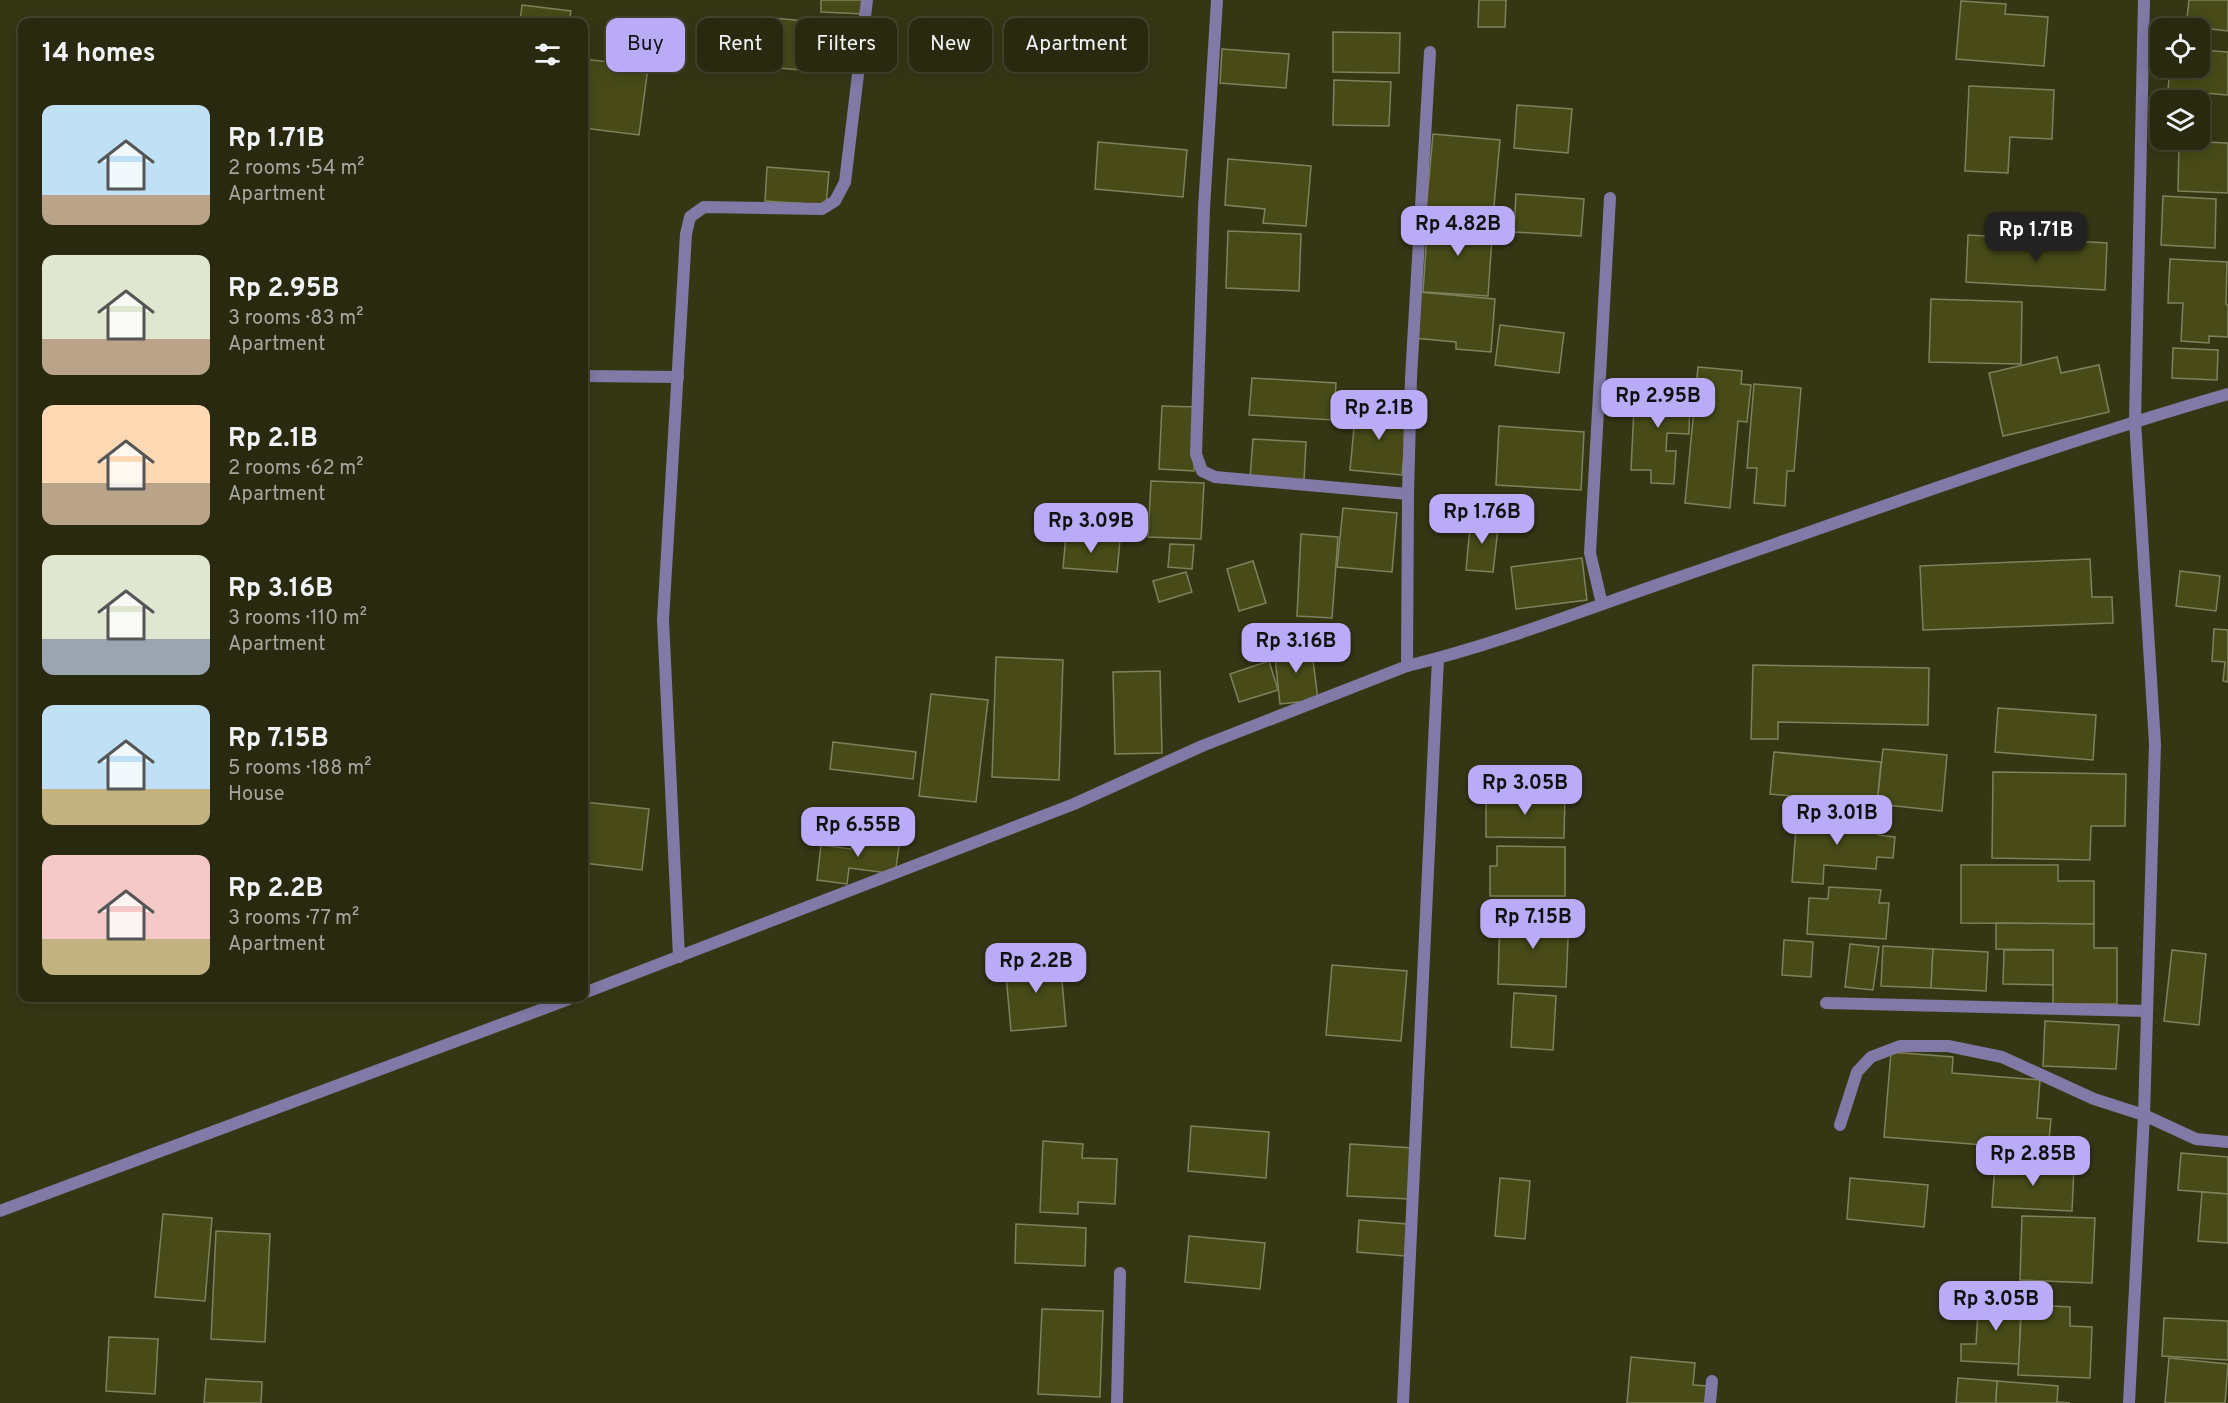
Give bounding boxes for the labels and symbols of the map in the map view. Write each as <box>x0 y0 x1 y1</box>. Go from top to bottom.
pin: Rp 4.82B <box>1396 206 1520 257</box>
pin: Rp 1.71B <box>1974 212 2098 263</box>
pin: Rp 2.95B <box>1596 378 1720 429</box>
pin: Rp 2.1B <box>1324 390 1434 441</box>
pin: Rp 1.76B <box>1420 494 1544 545</box>
pin: Rp 3.09B <box>1029 503 1153 554</box>
pin: Rp 3.16B <box>1234 623 1358 674</box>
pin: Rp 3.05B <box>1463 765 1587 816</box>
pin: Rp 3.01B <box>1775 795 1899 846</box>
pin: Rp 6.55B <box>796 807 920 858</box>
pin: Rp 7.15B <box>1471 899 1595 950</box>
pin: Rp 2.2B <box>981 943 1091 994</box>
pin: Rp 2.85B <box>1971 1136 2095 1187</box>
pin: Rp 3.05B <box>1934 1281 2058 1332</box>

